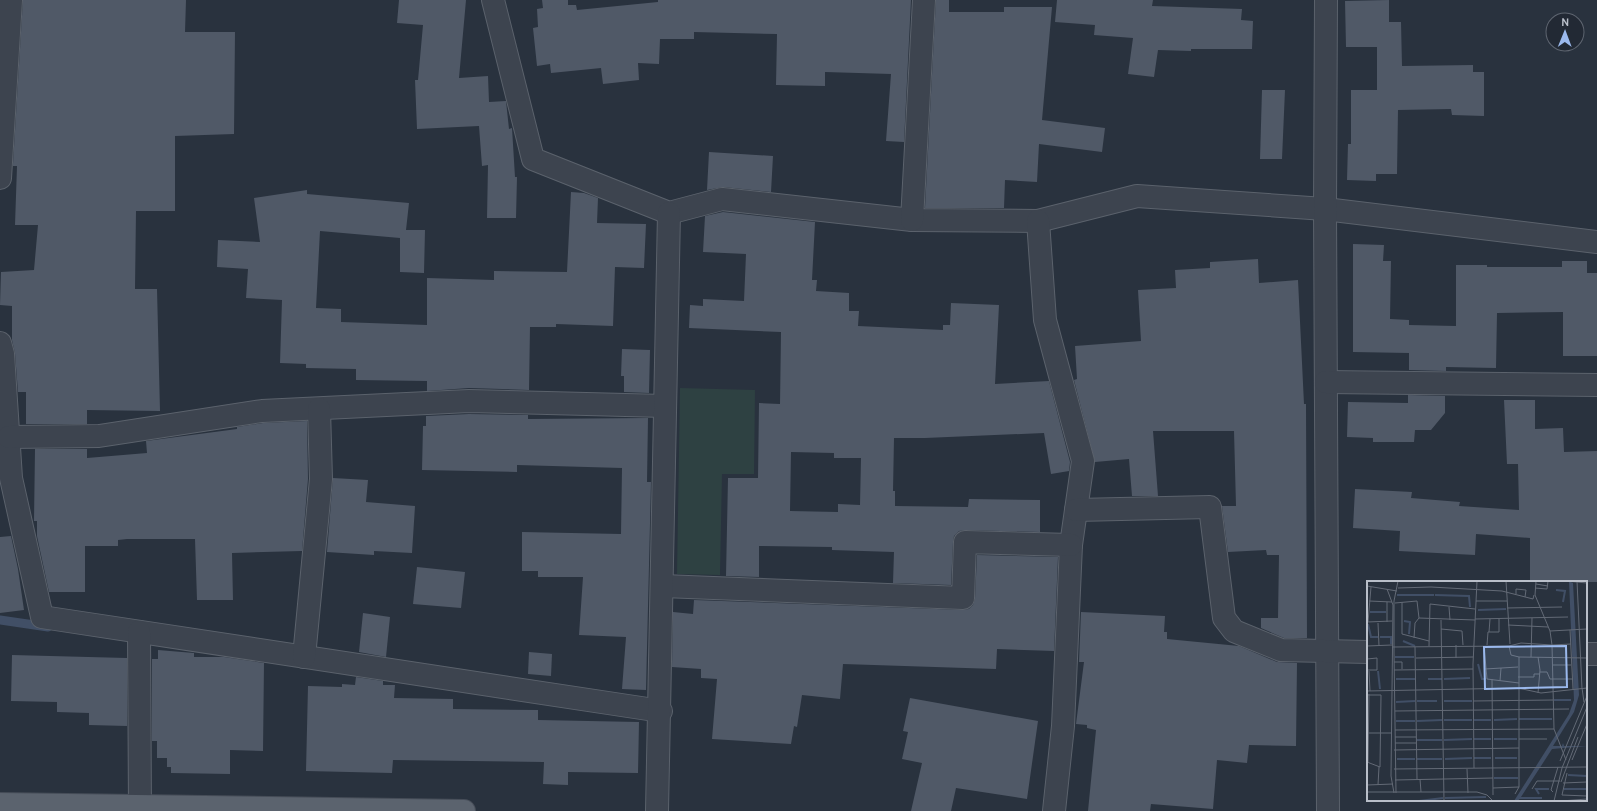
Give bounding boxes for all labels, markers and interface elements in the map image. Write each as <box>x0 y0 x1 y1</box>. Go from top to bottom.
north arrow <box>1545 12 1585 52</box>
text: N <box>1561 15 1569 29</box>
inset map <box>1367 581 1587 801</box>

